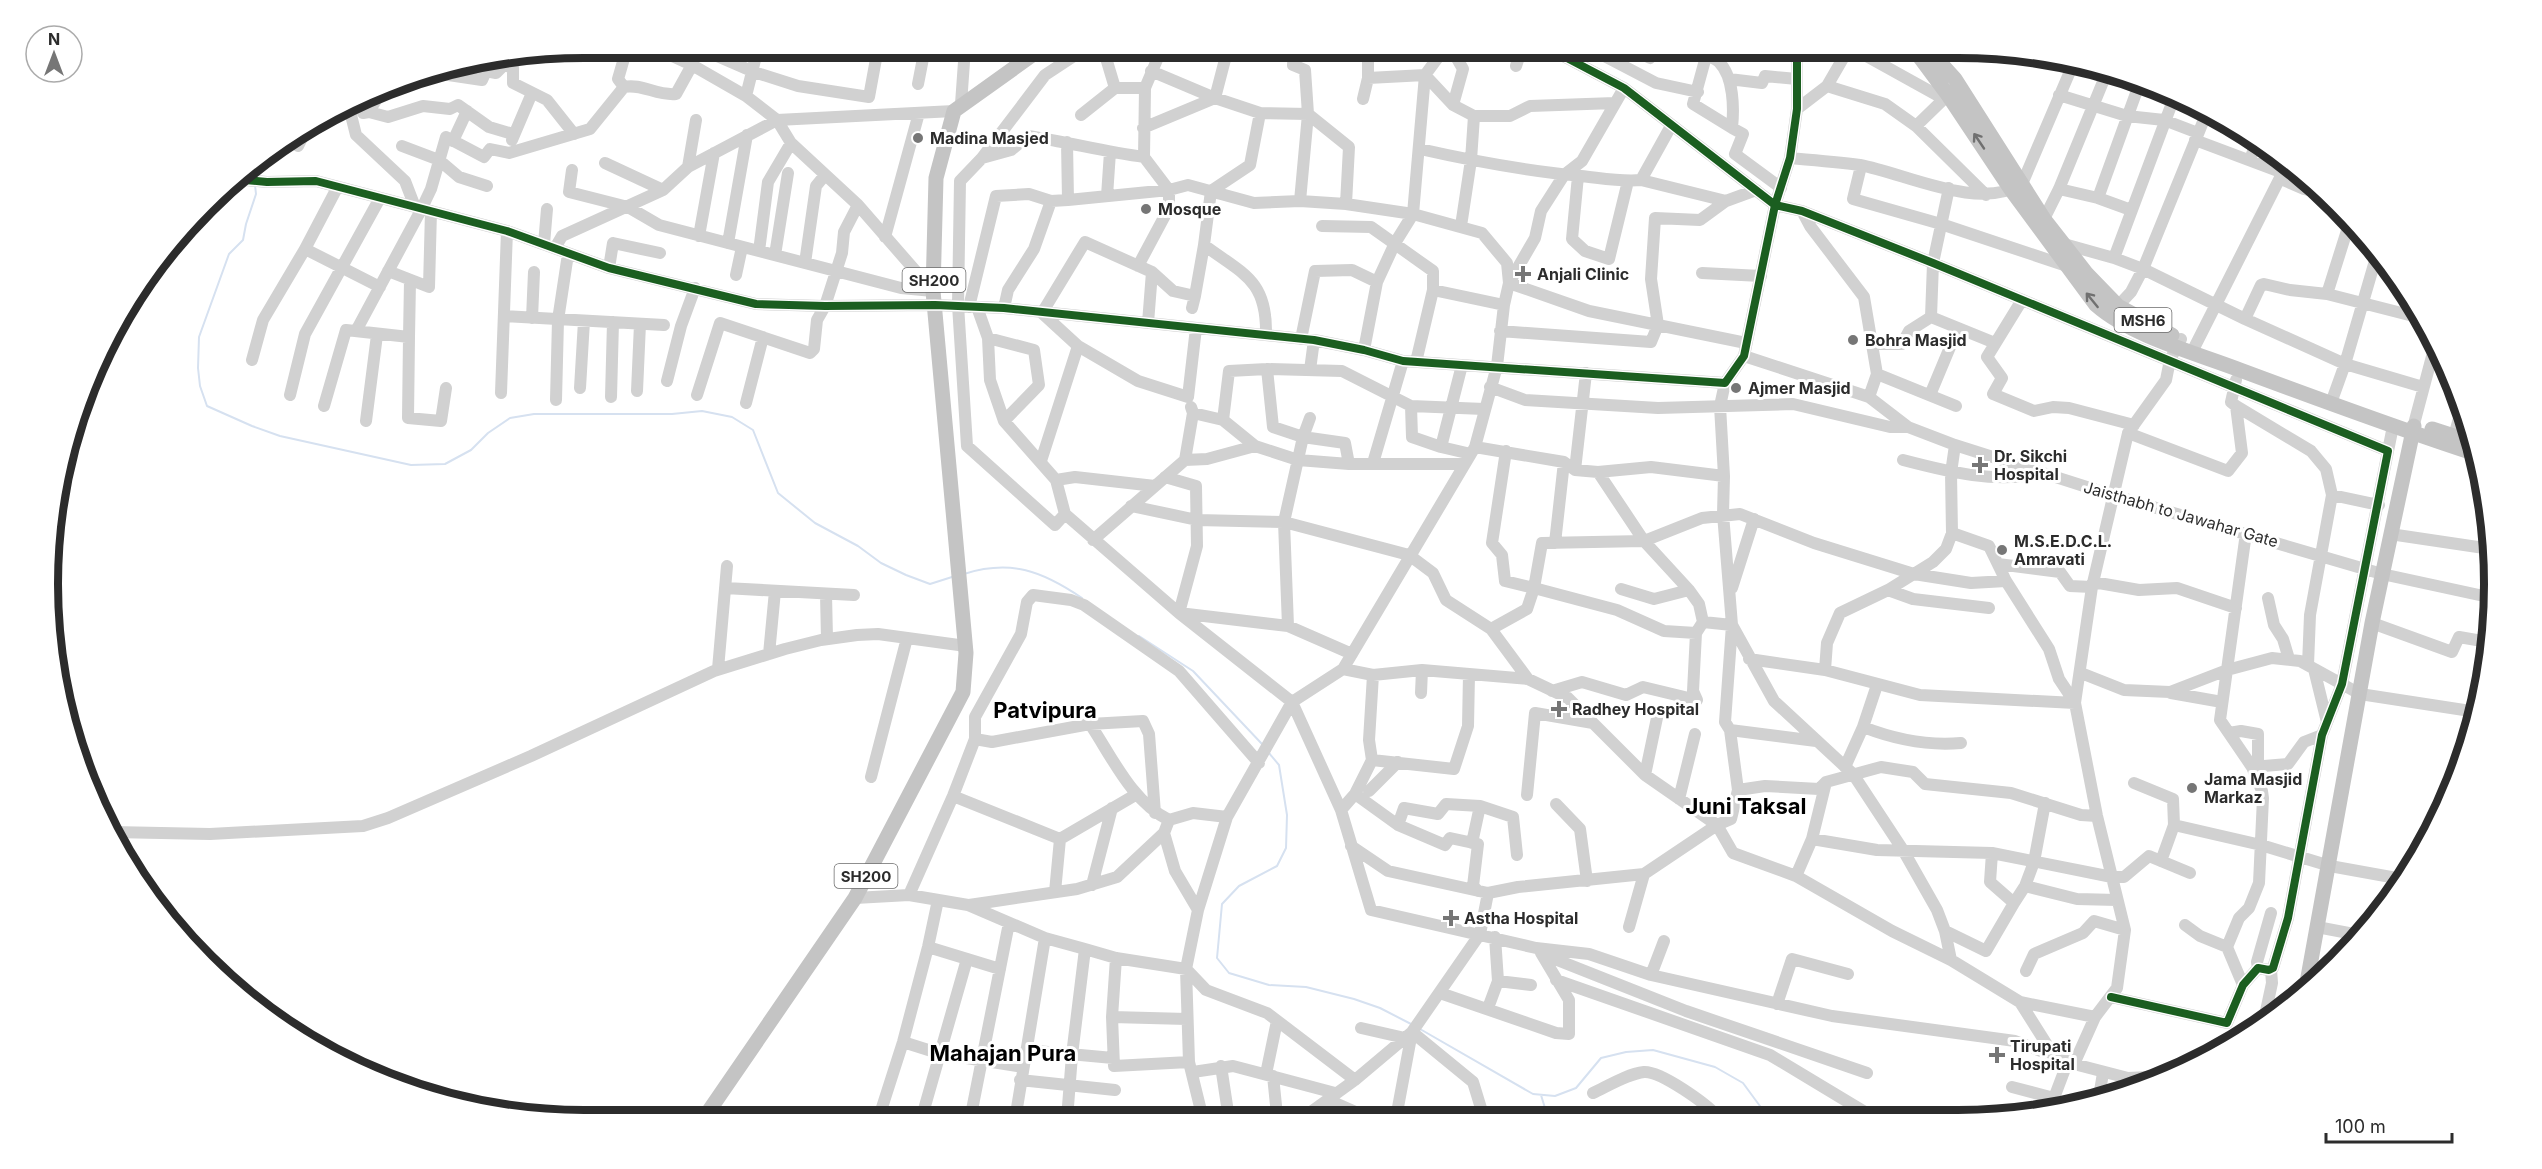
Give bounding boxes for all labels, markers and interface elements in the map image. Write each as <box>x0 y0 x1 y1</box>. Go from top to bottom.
north arrow <box>24 24 84 84</box>
text: N <box>48 29 60 49</box>
place label: Madina Masjed <box>930 128 1049 148</box>
marker: Madina Masjed <box>911 131 925 145</box>
one-way arrow <box>1973 134 1985 150</box>
place label: Mosque <box>1158 199 1221 219</box>
marker: Mosque <box>1139 202 1153 216</box>
place label: Anjali Clinic <box>1537 264 1629 284</box>
marker: Anjali Clinic <box>1514 265 1532 283</box>
road number: SH200 <box>902 268 966 292</box>
one-way arrow <box>2086 292 2099 308</box>
road number: MSH6 <box>2114 308 2172 332</box>
place label: Bohra Masjid <box>1865 330 1967 350</box>
marker: Bohra Masjid <box>1846 333 1860 347</box>
place label: Ajmer Masjid <box>1748 378 1851 398</box>
marker: Ajmer Masjid <box>1729 381 1743 395</box>
place label: Dr. Sikchi Hospital <box>1994 446 2067 484</box>
marker: Dr. Sikchi Hospital <box>1971 456 1989 474</box>
street label: Jaisthabh to Jawahar Gate <box>2081 477 2281 551</box>
place label: M.S.E.D.C.L. Amravati <box>2014 531 2112 569</box>
marker: M.S.E.D.C.L. Amravati <box>1995 543 2009 557</box>
district label: Patvipura <box>993 697 1097 723</box>
place label: Radhey Hospital <box>1572 699 1699 719</box>
marker: Radhey Hospital <box>1550 700 1568 718</box>
place label: Jama Masjid Markaz <box>2204 769 2302 807</box>
marker: Jama Masjid Markaz <box>2185 781 2199 795</box>
district label: Juni Taksal <box>1685 793 1807 819</box>
road number: SH200 <box>834 864 898 888</box>
place label: Astha Hospital <box>1464 908 1578 928</box>
marker: Astha Hospital <box>1442 909 1460 927</box>
place label: Tirupati Hospital <box>2010 1036 2075 1074</box>
district label: Mahajan Pura <box>930 1040 1076 1066</box>
marker: Tirupati Hospital <box>1988 1046 2006 1064</box>
scale bar <box>2326 1106 2452 1144</box>
text: 100 m <box>2335 1116 2386 1137</box>

